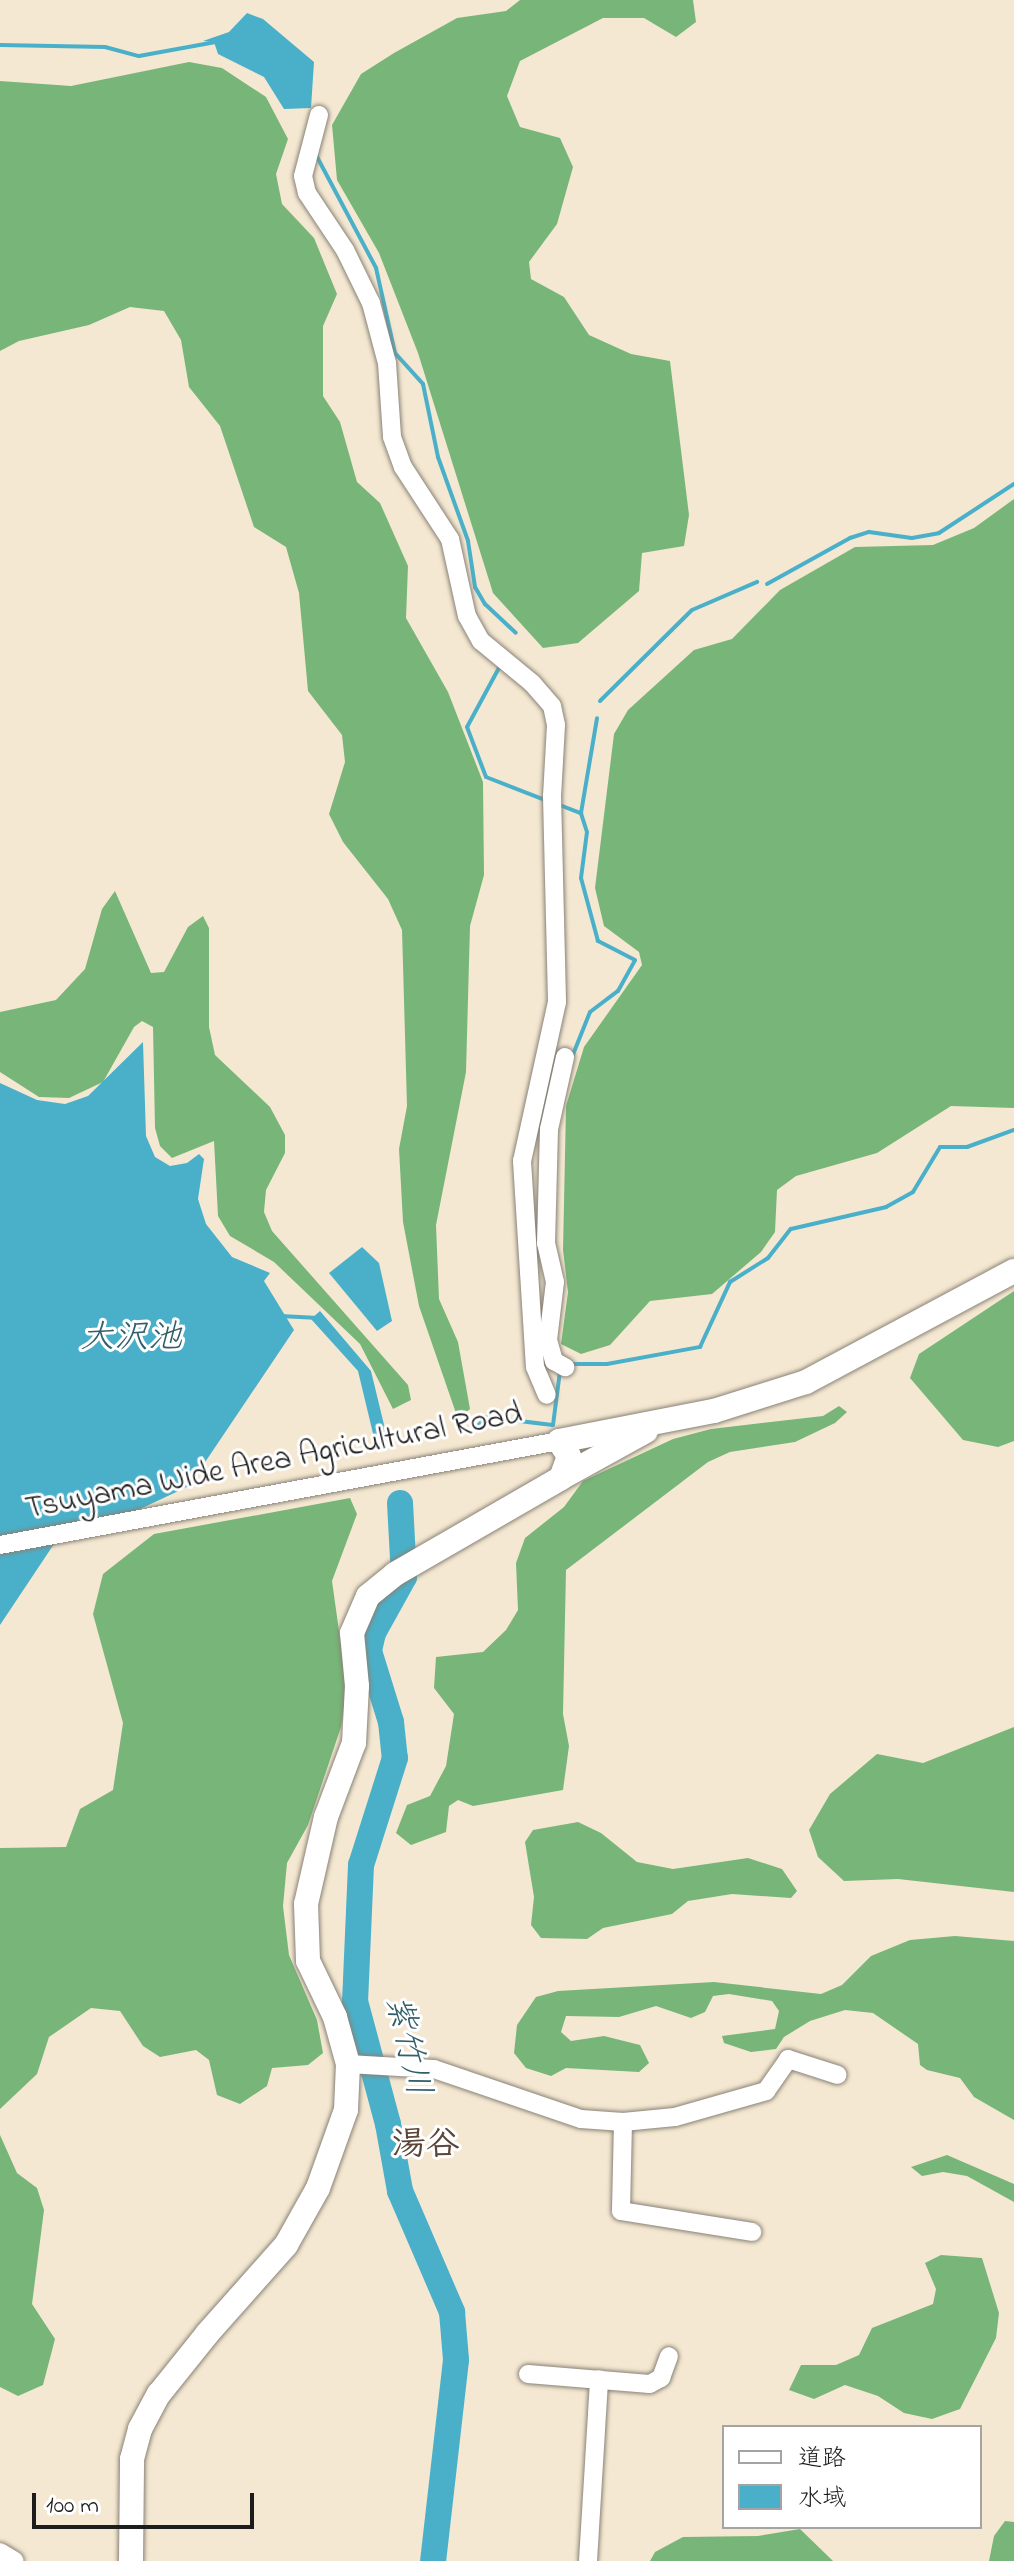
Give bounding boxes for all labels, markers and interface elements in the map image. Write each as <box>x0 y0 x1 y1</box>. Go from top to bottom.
water label: 大沢池 <box>80 1320 182 1360</box>
street label: Tsuyama Wide Area Agricultural Road <box>23 1396 525 1530</box>
water label: 紫竹川 <box>375 1992 437 2100</box>
district label: 湯谷 <box>392 2127 460 2167</box>
legend <box>722 2425 982 2529</box>
text: 道路 <box>798 2442 846 2477</box>
scale bar <box>36 2477 258 2527</box>
text: 水域 <box>798 2482 846 2517</box>
text: 100 m <box>46 2489 99 2524</box>

